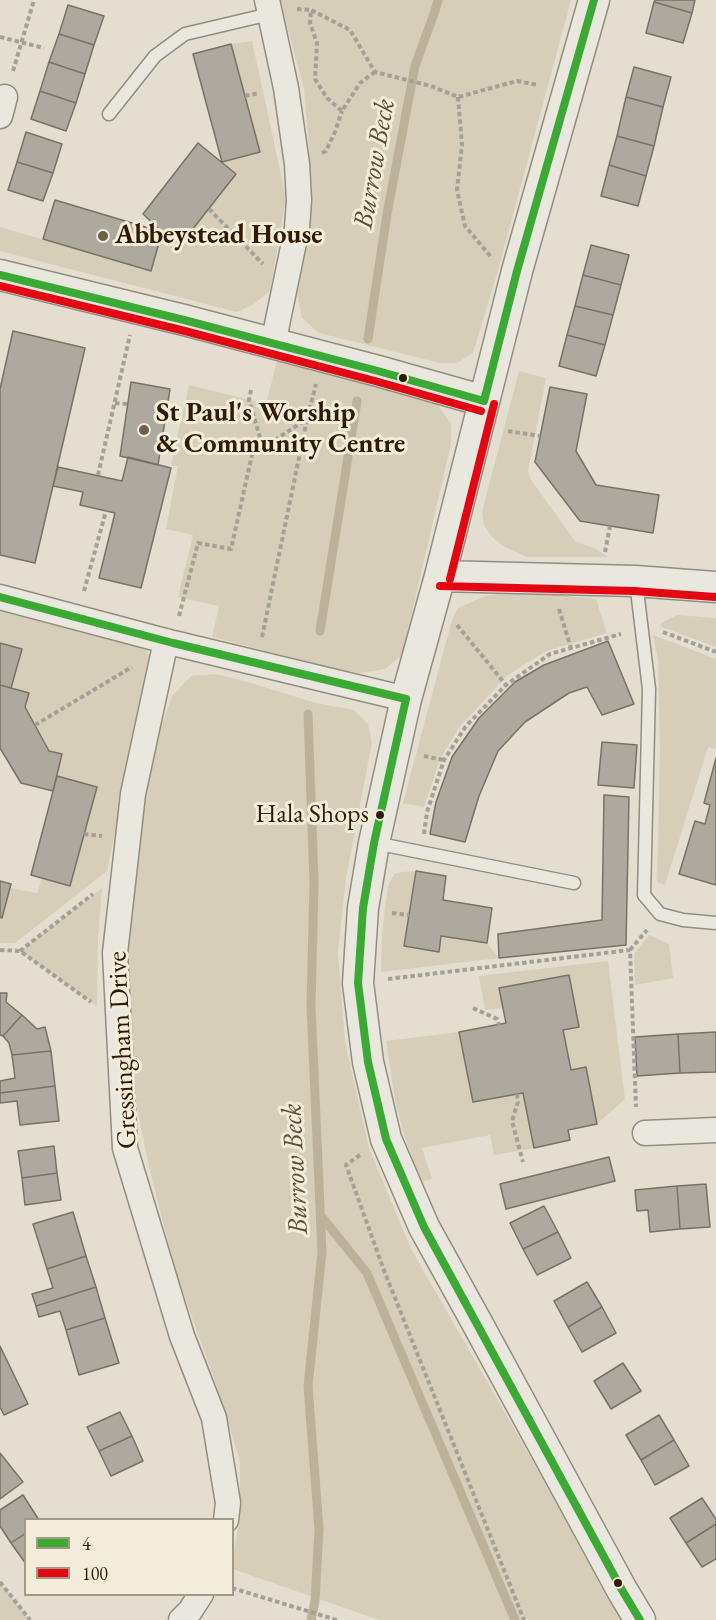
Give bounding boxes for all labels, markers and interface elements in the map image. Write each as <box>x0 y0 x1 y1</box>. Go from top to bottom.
water label: Burrow Beck <box>347 96 403 232</box>
place label: Abbeystead House <box>115 220 322 252</box>
marker: Abbeystead House <box>96 229 110 243</box>
unlabelled marker <box>397 372 409 384</box>
place label: St Paul's Worship & Community Centre <box>156 398 405 461</box>
marker: St Paul's Worship & Community Centre <box>137 423 151 437</box>
place label: Hala Shops <box>256 799 369 831</box>
marker: Hala Shops <box>374 809 386 821</box>
street label: Gressingham Drive <box>102 950 144 1150</box>
water label: Burrow Beck <box>276 1103 316 1235</box>
legend <box>24 1518 234 1596</box>
text: 4 <box>82 1532 91 1555</box>
text: 100 <box>82 1562 108 1585</box>
unlabelled marker <box>612 1577 624 1589</box>

